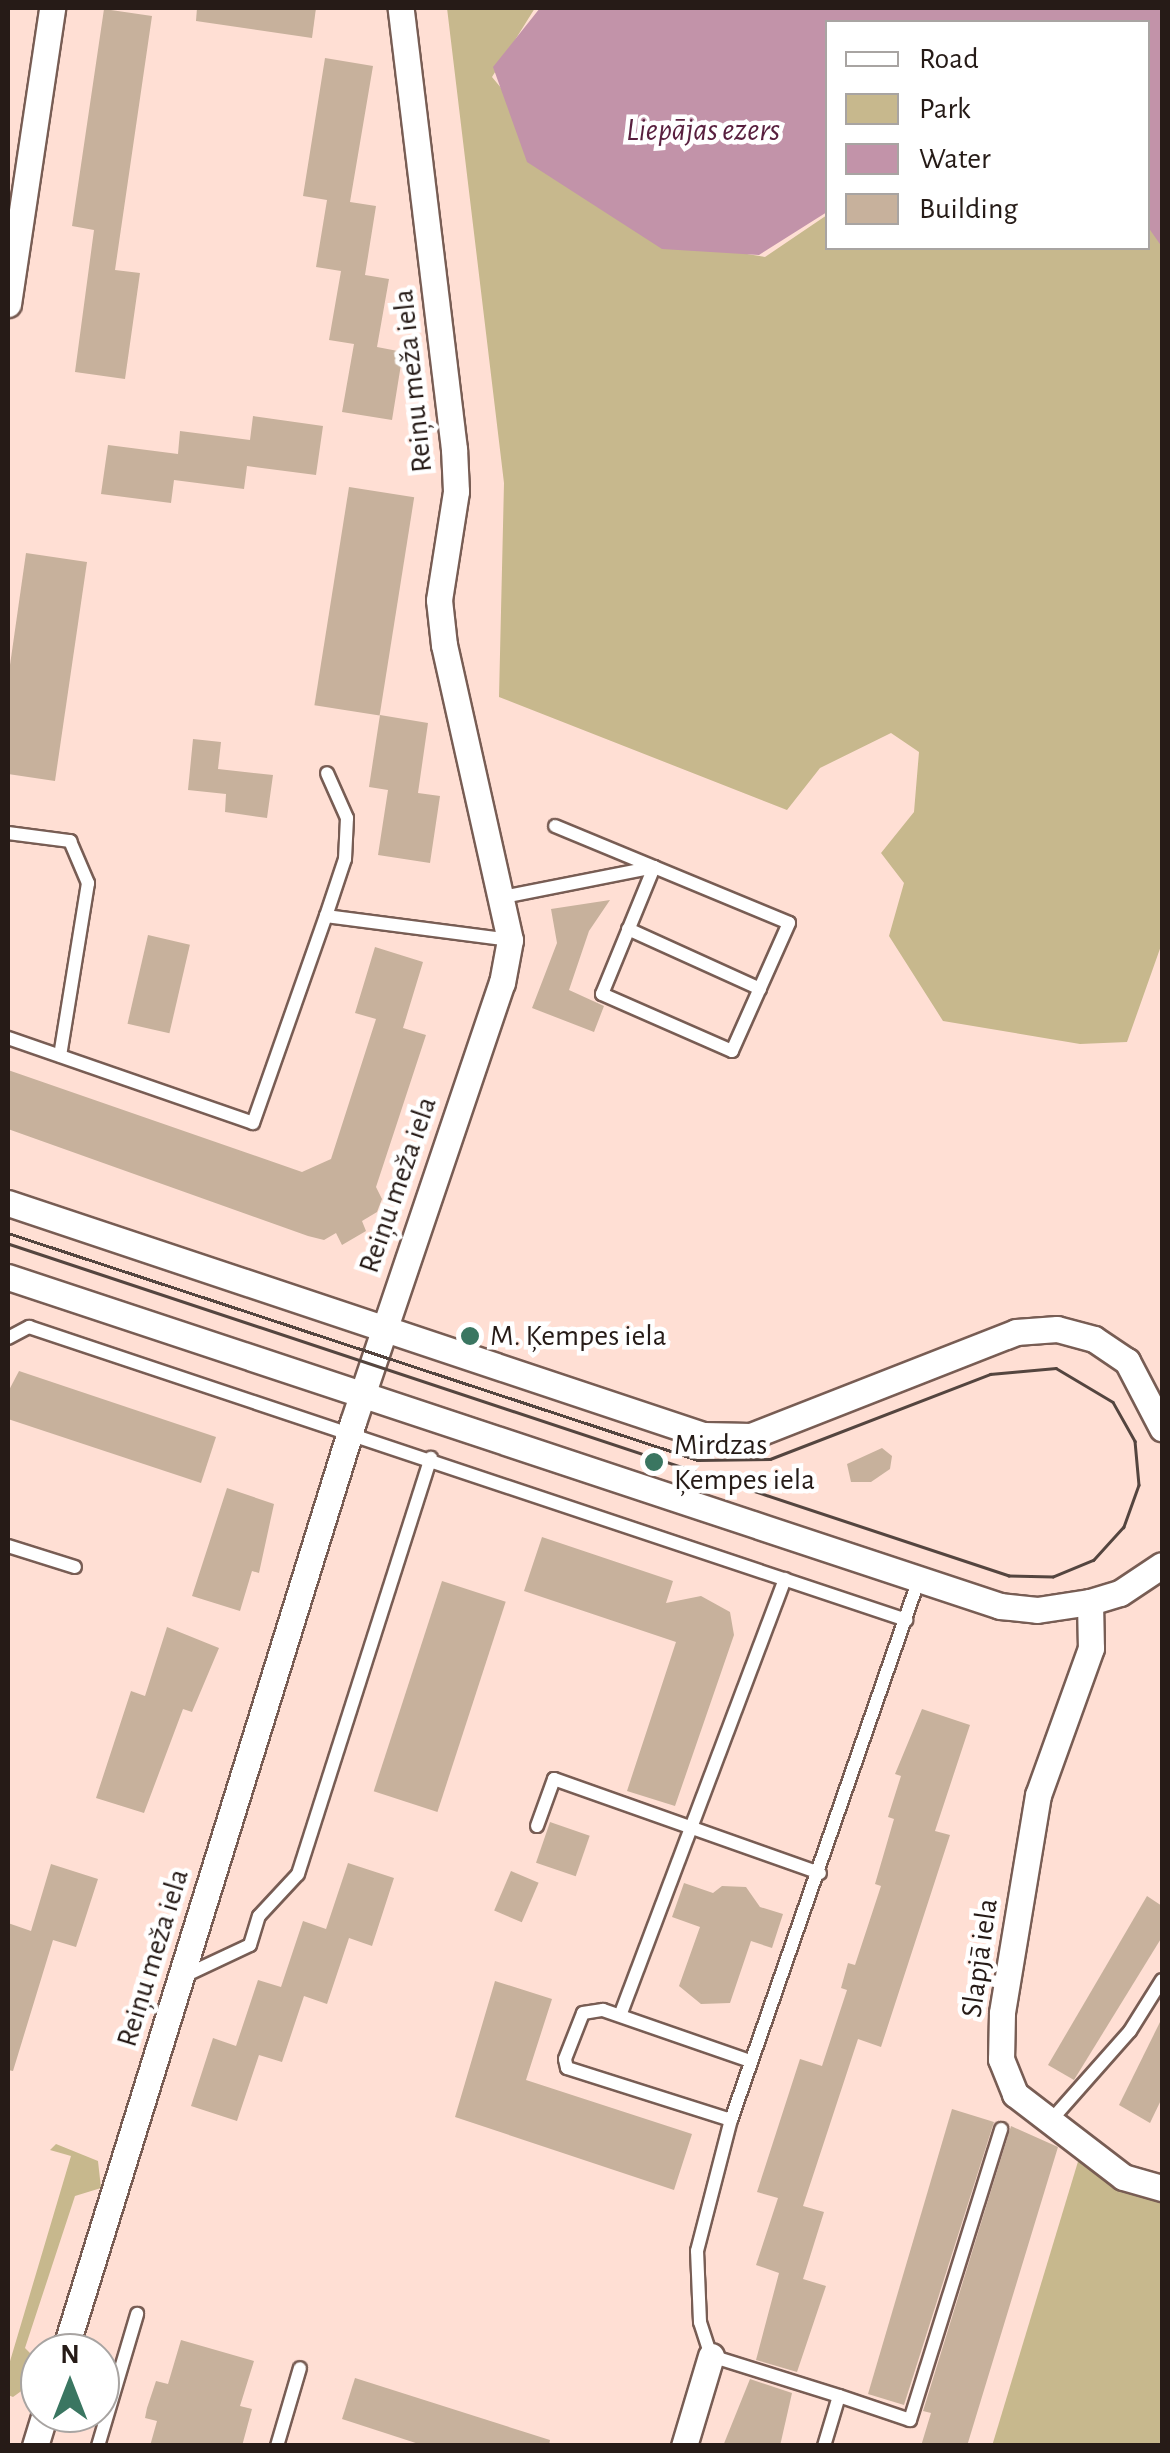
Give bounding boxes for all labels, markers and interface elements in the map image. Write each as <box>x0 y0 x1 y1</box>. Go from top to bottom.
legend <box>825 20 1150 250</box>
text: Road <box>919 44 979 74</box>
text: Park <box>919 94 971 124</box>
water label: Liepājas ezers <box>626 111 780 149</box>
text: Water <box>919 144 991 174</box>
text: Building <box>919 194 1018 224</box>
street label: Reiņu meža iela <box>385 288 441 474</box>
street label: Reiņu meža iela <box>351 1092 445 1278</box>
place label: M. Ķempes iela <box>490 1318 667 1354</box>
marker: M. Ķempes iela <box>459 1325 481 1347</box>
place label: Mirdzas Ķempes iela <box>674 1427 815 1498</box>
marker: Mirdzas Ķempes iela <box>643 1451 665 1473</box>
street label: Reiņu meža iela <box>109 1865 197 2051</box>
street label: Slapjā iela <box>954 1896 1006 2020</box>
north arrow <box>20 2333 120 2433</box>
text: N <box>60 2341 80 2369</box>

